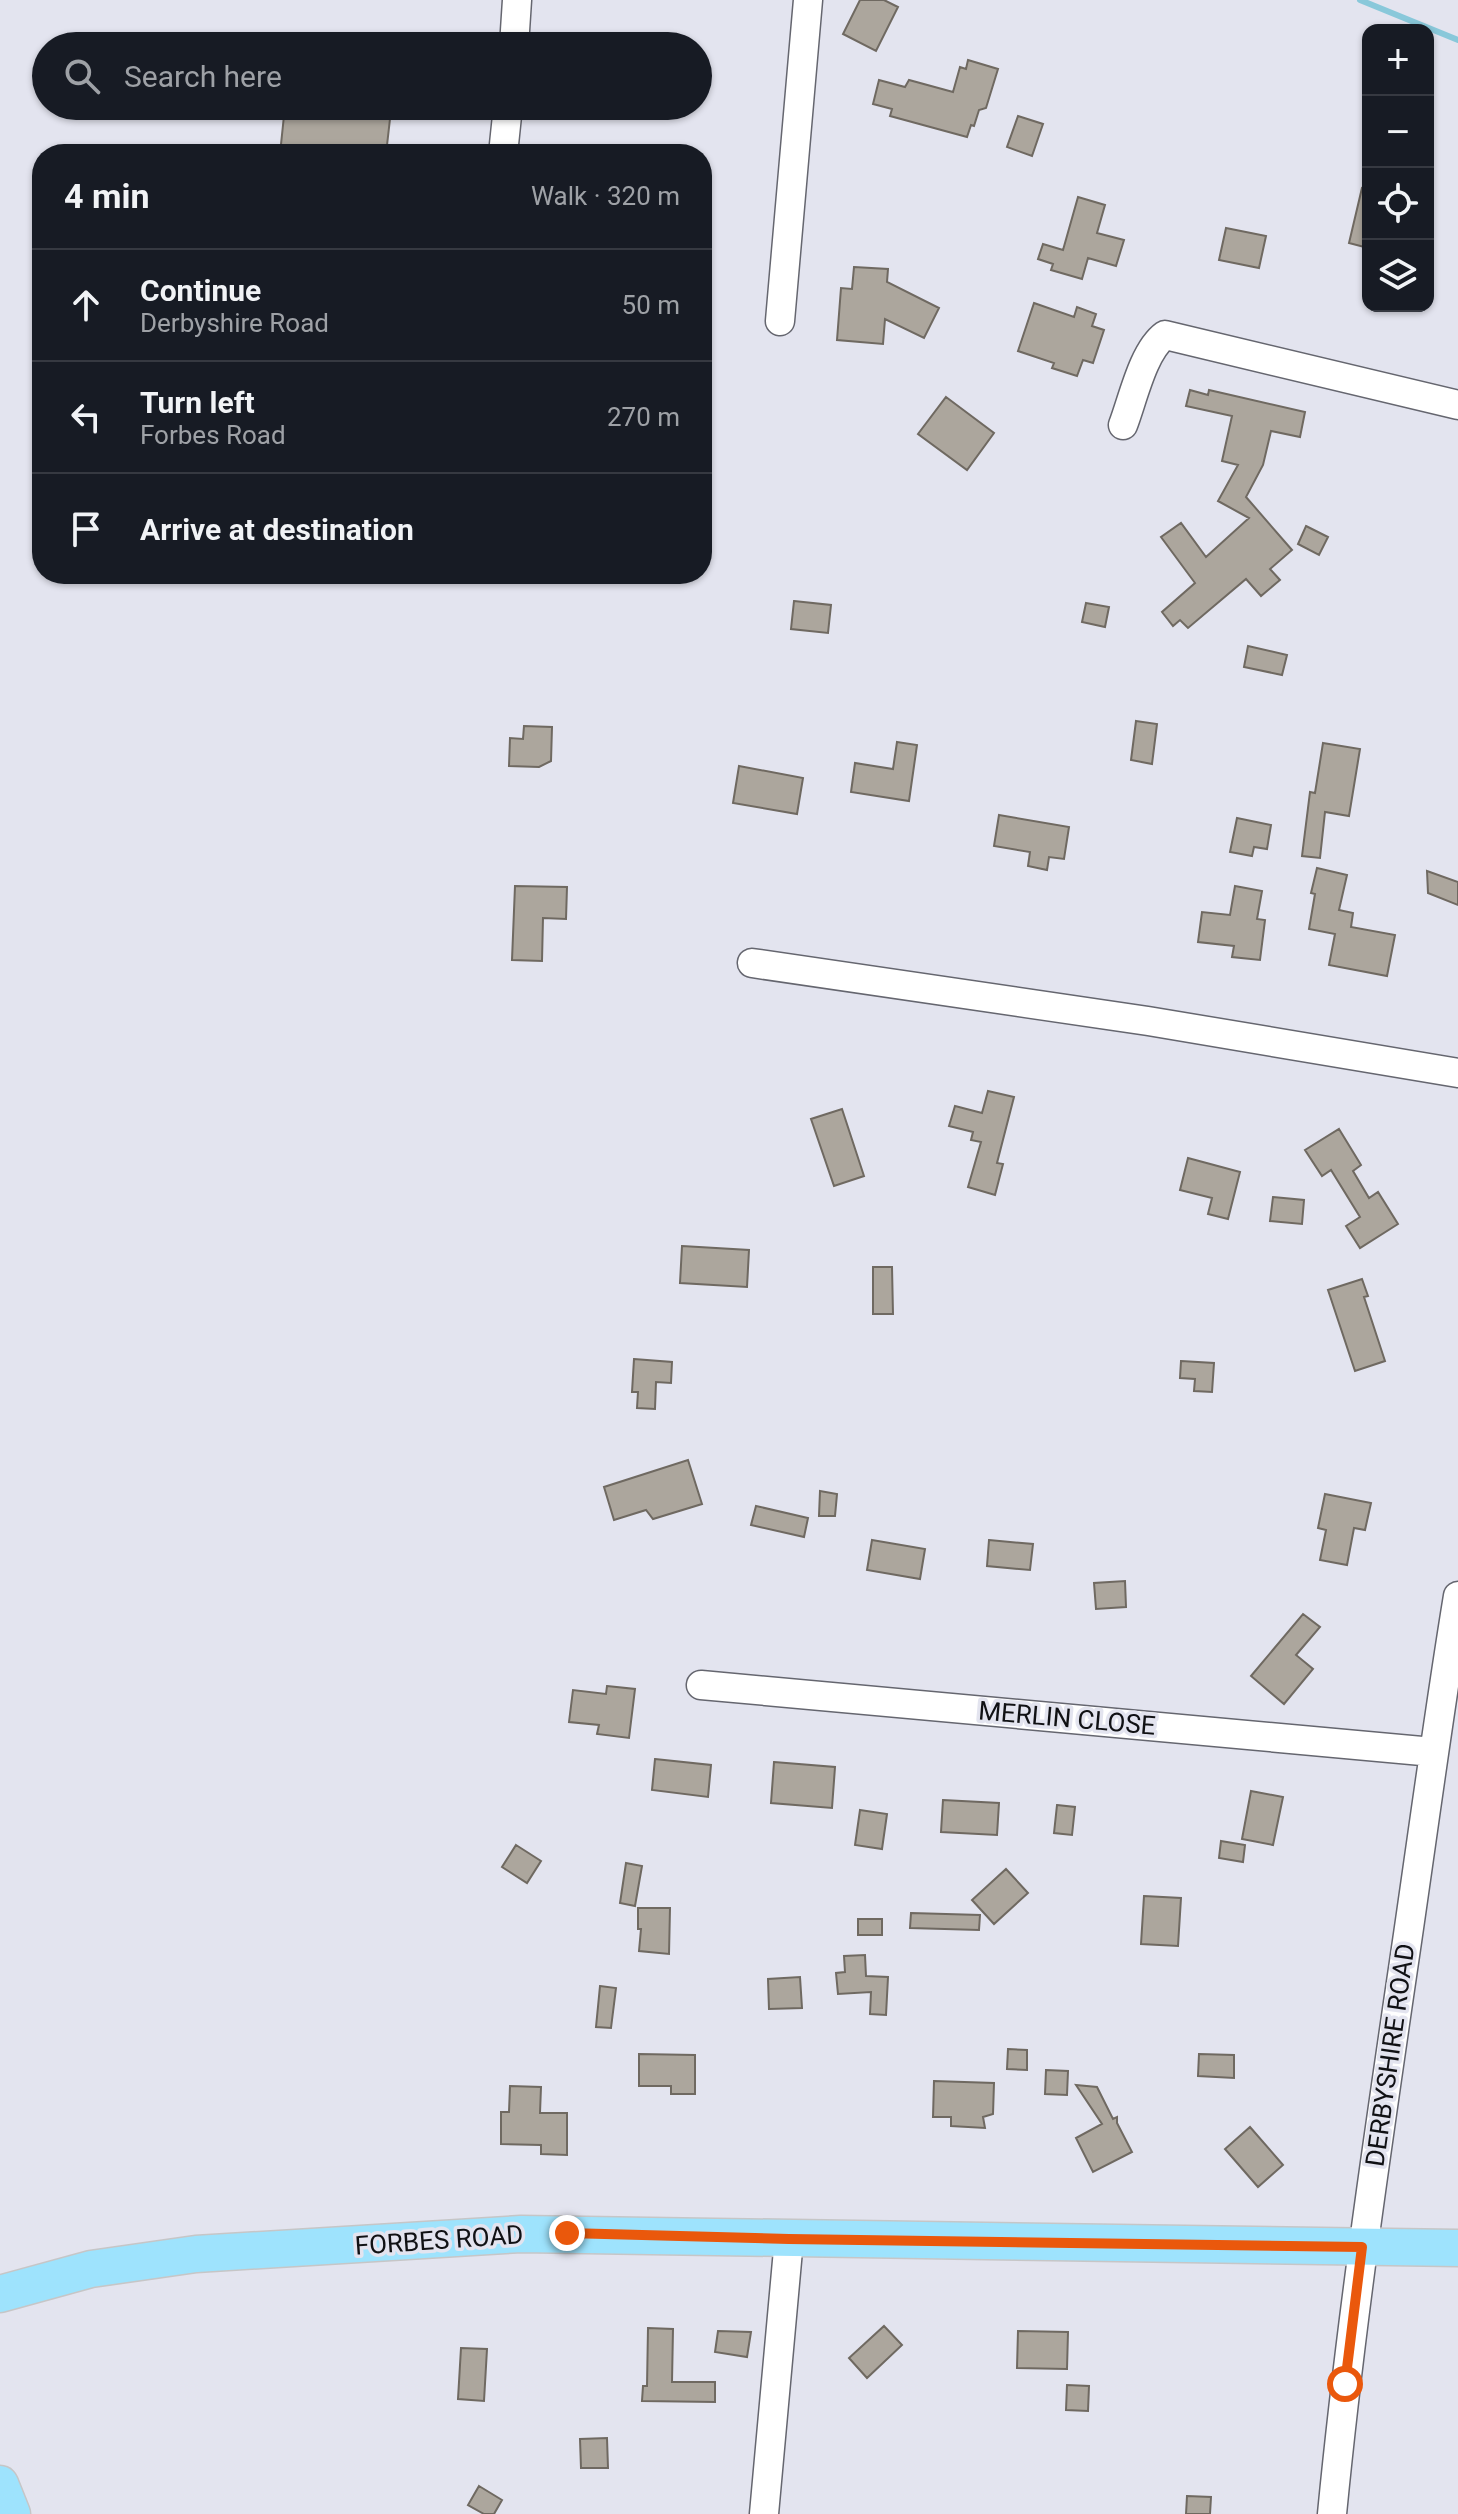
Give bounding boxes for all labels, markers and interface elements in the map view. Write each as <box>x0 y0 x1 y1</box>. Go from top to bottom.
map controls <box>1362 24 1434 312</box>
button: + <box>1362 24 1434 96</box>
search box <box>32 32 712 120</box>
icon: search <box>60 54 104 98</box>
text: Search here <box>124 59 282 94</box>
button: − <box>1362 96 1434 168</box>
button: locate <box>1362 168 1434 240</box>
text: 4 min <box>64 176 149 216</box>
text: Walk · 320 m <box>531 181 680 211</box>
button: layers <box>1362 240 1434 312</box>
text: Continue <box>140 273 261 308</box>
icon: ahead <box>64 283 108 327</box>
text: 50 m <box>622 290 680 320</box>
text: Derbyshire Road <box>140 308 329 338</box>
text: Turn left <box>140 385 255 420</box>
icon: left <box>64 395 108 439</box>
text: 270 m <box>607 402 680 432</box>
text: Forbes Road <box>140 420 286 450</box>
icon: arrive <box>64 507 108 551</box>
text: Arrive at destination <box>140 512 414 547</box>
street label: MERLIN CLOSE <box>977 1695 1157 1741</box>
street label: DERBYSHIRE ROAD <box>1360 1942 1420 2168</box>
route end <box>549 2215 585 2251</box>
street label: FORBES ROAD <box>354 2219 524 2261</box>
route start <box>1327 2366 1363 2402</box>

